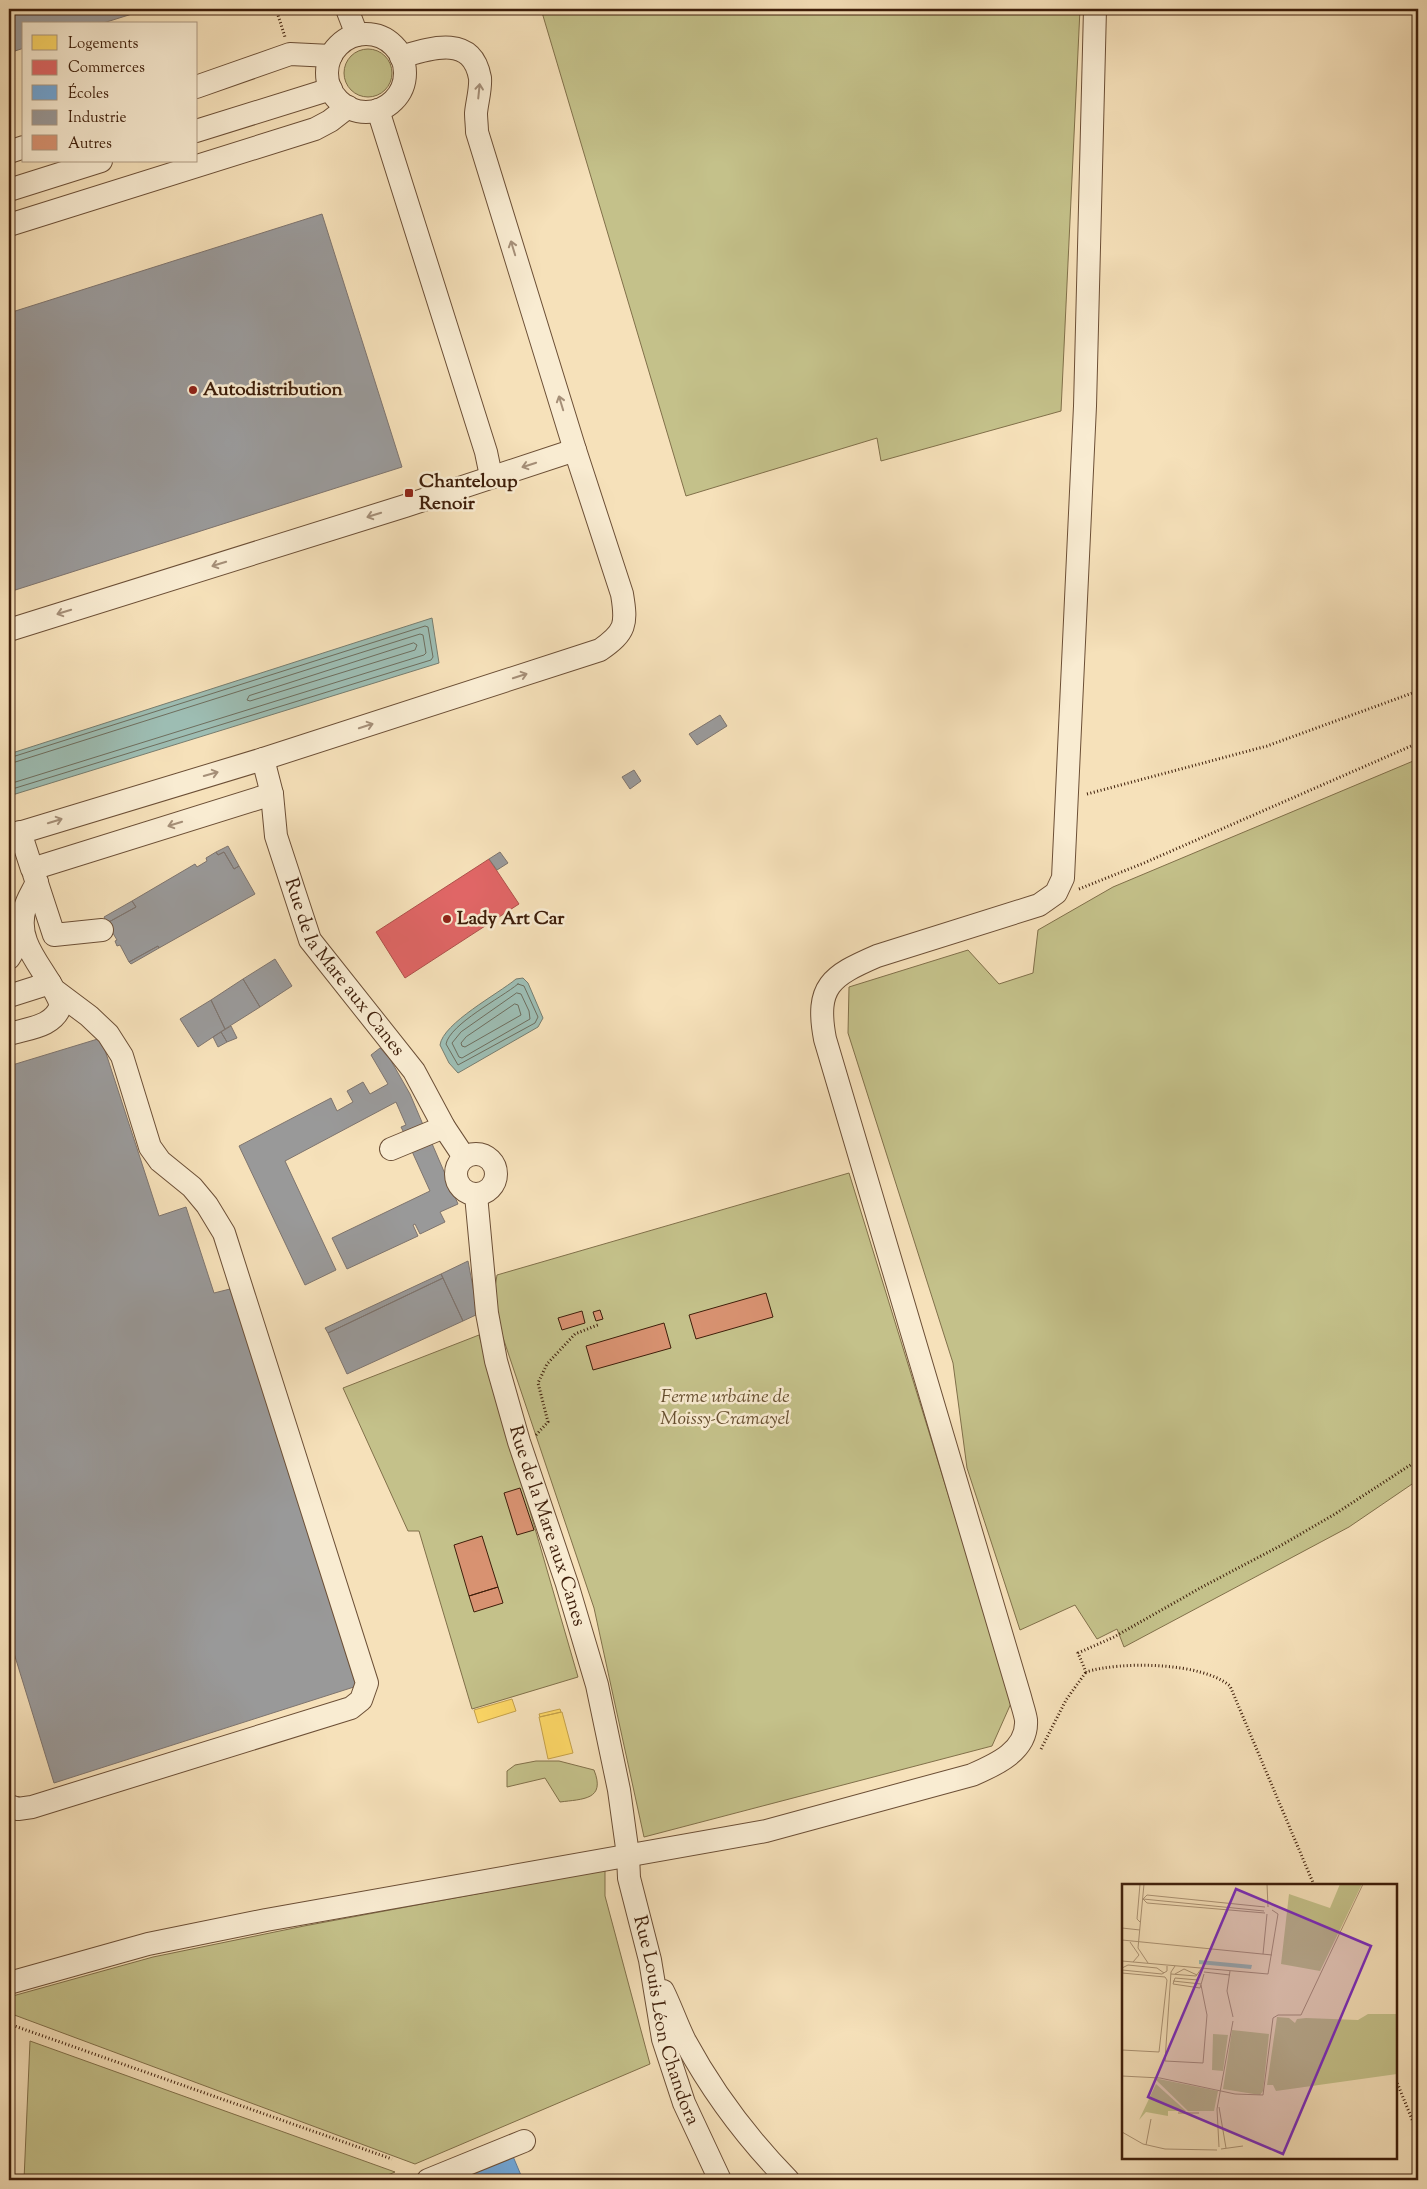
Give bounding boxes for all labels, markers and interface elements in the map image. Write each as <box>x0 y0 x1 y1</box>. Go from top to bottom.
legend <box>22 22 198 162</box>
text: Logements <box>68 34 139 55</box>
text: Commerces <box>68 58 145 79</box>
text: Écoles <box>68 83 109 105</box>
one-way arrow <box>474 83 484 99</box>
text: Industrie <box>68 108 126 129</box>
text: Autres <box>68 134 112 155</box>
one-way arrow <box>507 240 517 256</box>
place label: Autodistribution <box>203 377 344 404</box>
marker: Autodistribution <box>187 384 199 396</box>
one-way arrow <box>555 396 565 412</box>
one-way arrow <box>521 460 537 470</box>
place label: Chanteloup Renoir <box>419 469 518 518</box>
marker: Chanteloup Renoir <box>403 487 415 499</box>
one-way arrow <box>367 511 383 521</box>
one-way arrow <box>212 560 227 569</box>
one-way arrow <box>56 608 72 618</box>
one-way arrow <box>512 670 528 680</box>
one-way arrow <box>357 720 373 730</box>
one-way arrow <box>202 769 218 779</box>
one-way arrow <box>47 816 63 826</box>
one-way arrow <box>167 819 183 829</box>
street label: Rue de la Mare aux Canes <box>277 874 411 1062</box>
place label: Lady Art Car <box>457 906 565 933</box>
marker: Lady Art Car <box>441 913 453 925</box>
park label: Ferme urbaine de Moissy-Cramayel <box>660 1384 790 1433</box>
street label: Rue de la Mare aux Canes <box>502 1423 592 1629</box>
inset map <box>1122 1884 1397 2159</box>
street label: Rue Louis Léon Chandora <box>626 1913 706 2130</box>

